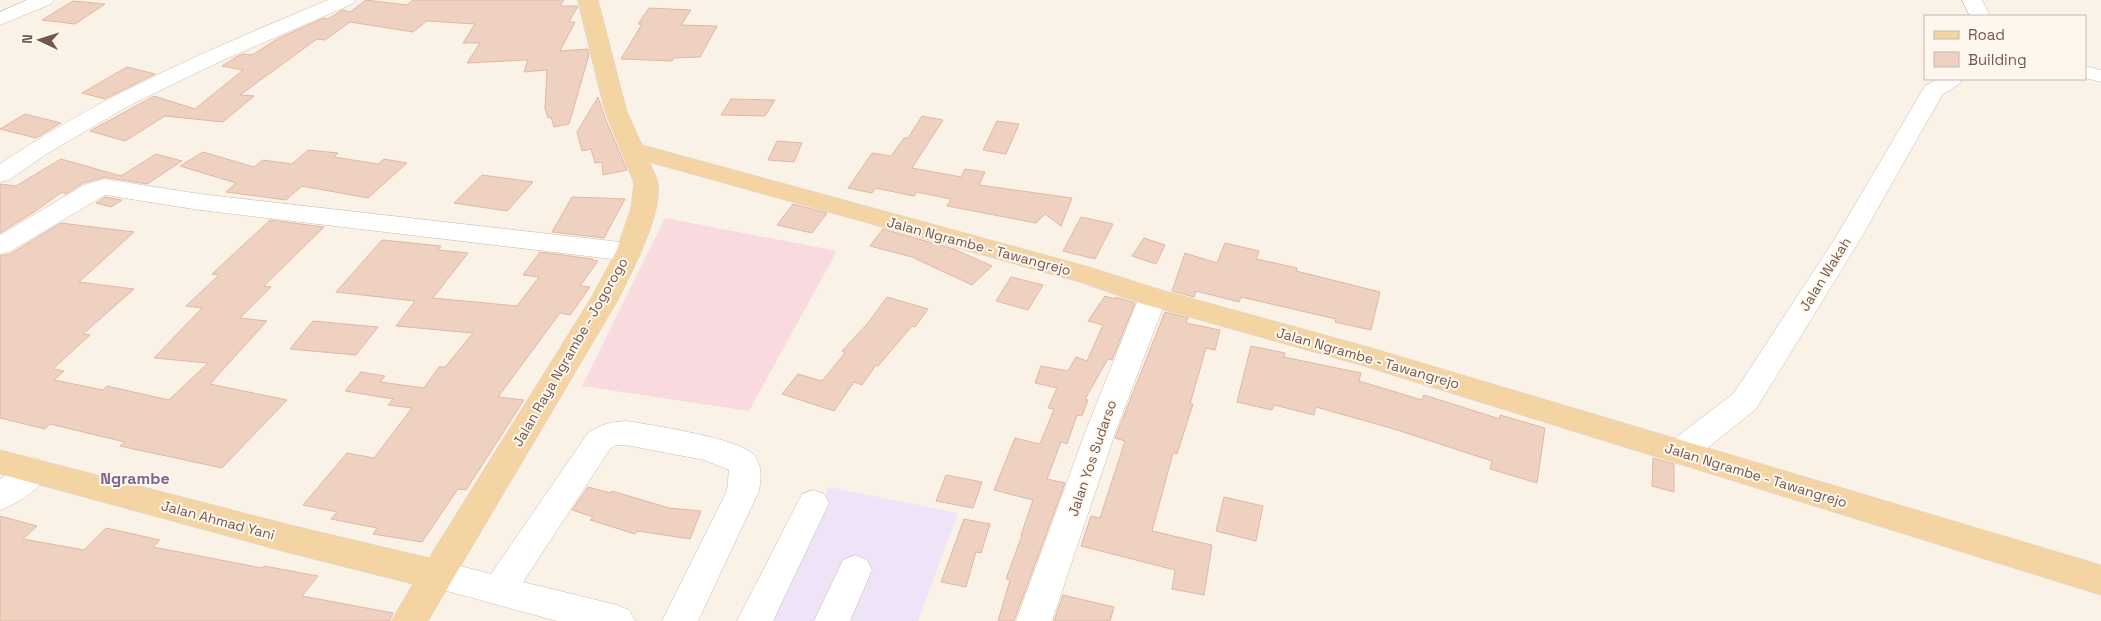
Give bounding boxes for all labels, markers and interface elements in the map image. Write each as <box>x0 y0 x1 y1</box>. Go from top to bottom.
north arrow <box>15 15 65 65</box>
legend <box>1924 15 2086 80</box>
text: Road <box>1968 25 2005 44</box>
text: N <box>18 34 36 44</box>
text: Building <box>1968 50 2027 69</box>
street label: Jalan Ngrambe - Tawangrejo <box>885 213 1073 279</box>
street label: Jalan Wakah <box>1795 234 1855 314</box>
street label: Jalan Raya Ngrambe - Jogorogo <box>508 254 632 450</box>
street label: Jalan Ngrambe - Tawangrejo <box>1274 323 1462 393</box>
street label: Jalan Yos Sudarso <box>1064 397 1120 519</box>
street label: Jalan Ngrambe - Tawangrejo <box>1663 439 1849 511</box>
district label: Ngrambe <box>100 468 170 489</box>
street label: Jalan Ahmad Yani <box>159 496 277 544</box>

